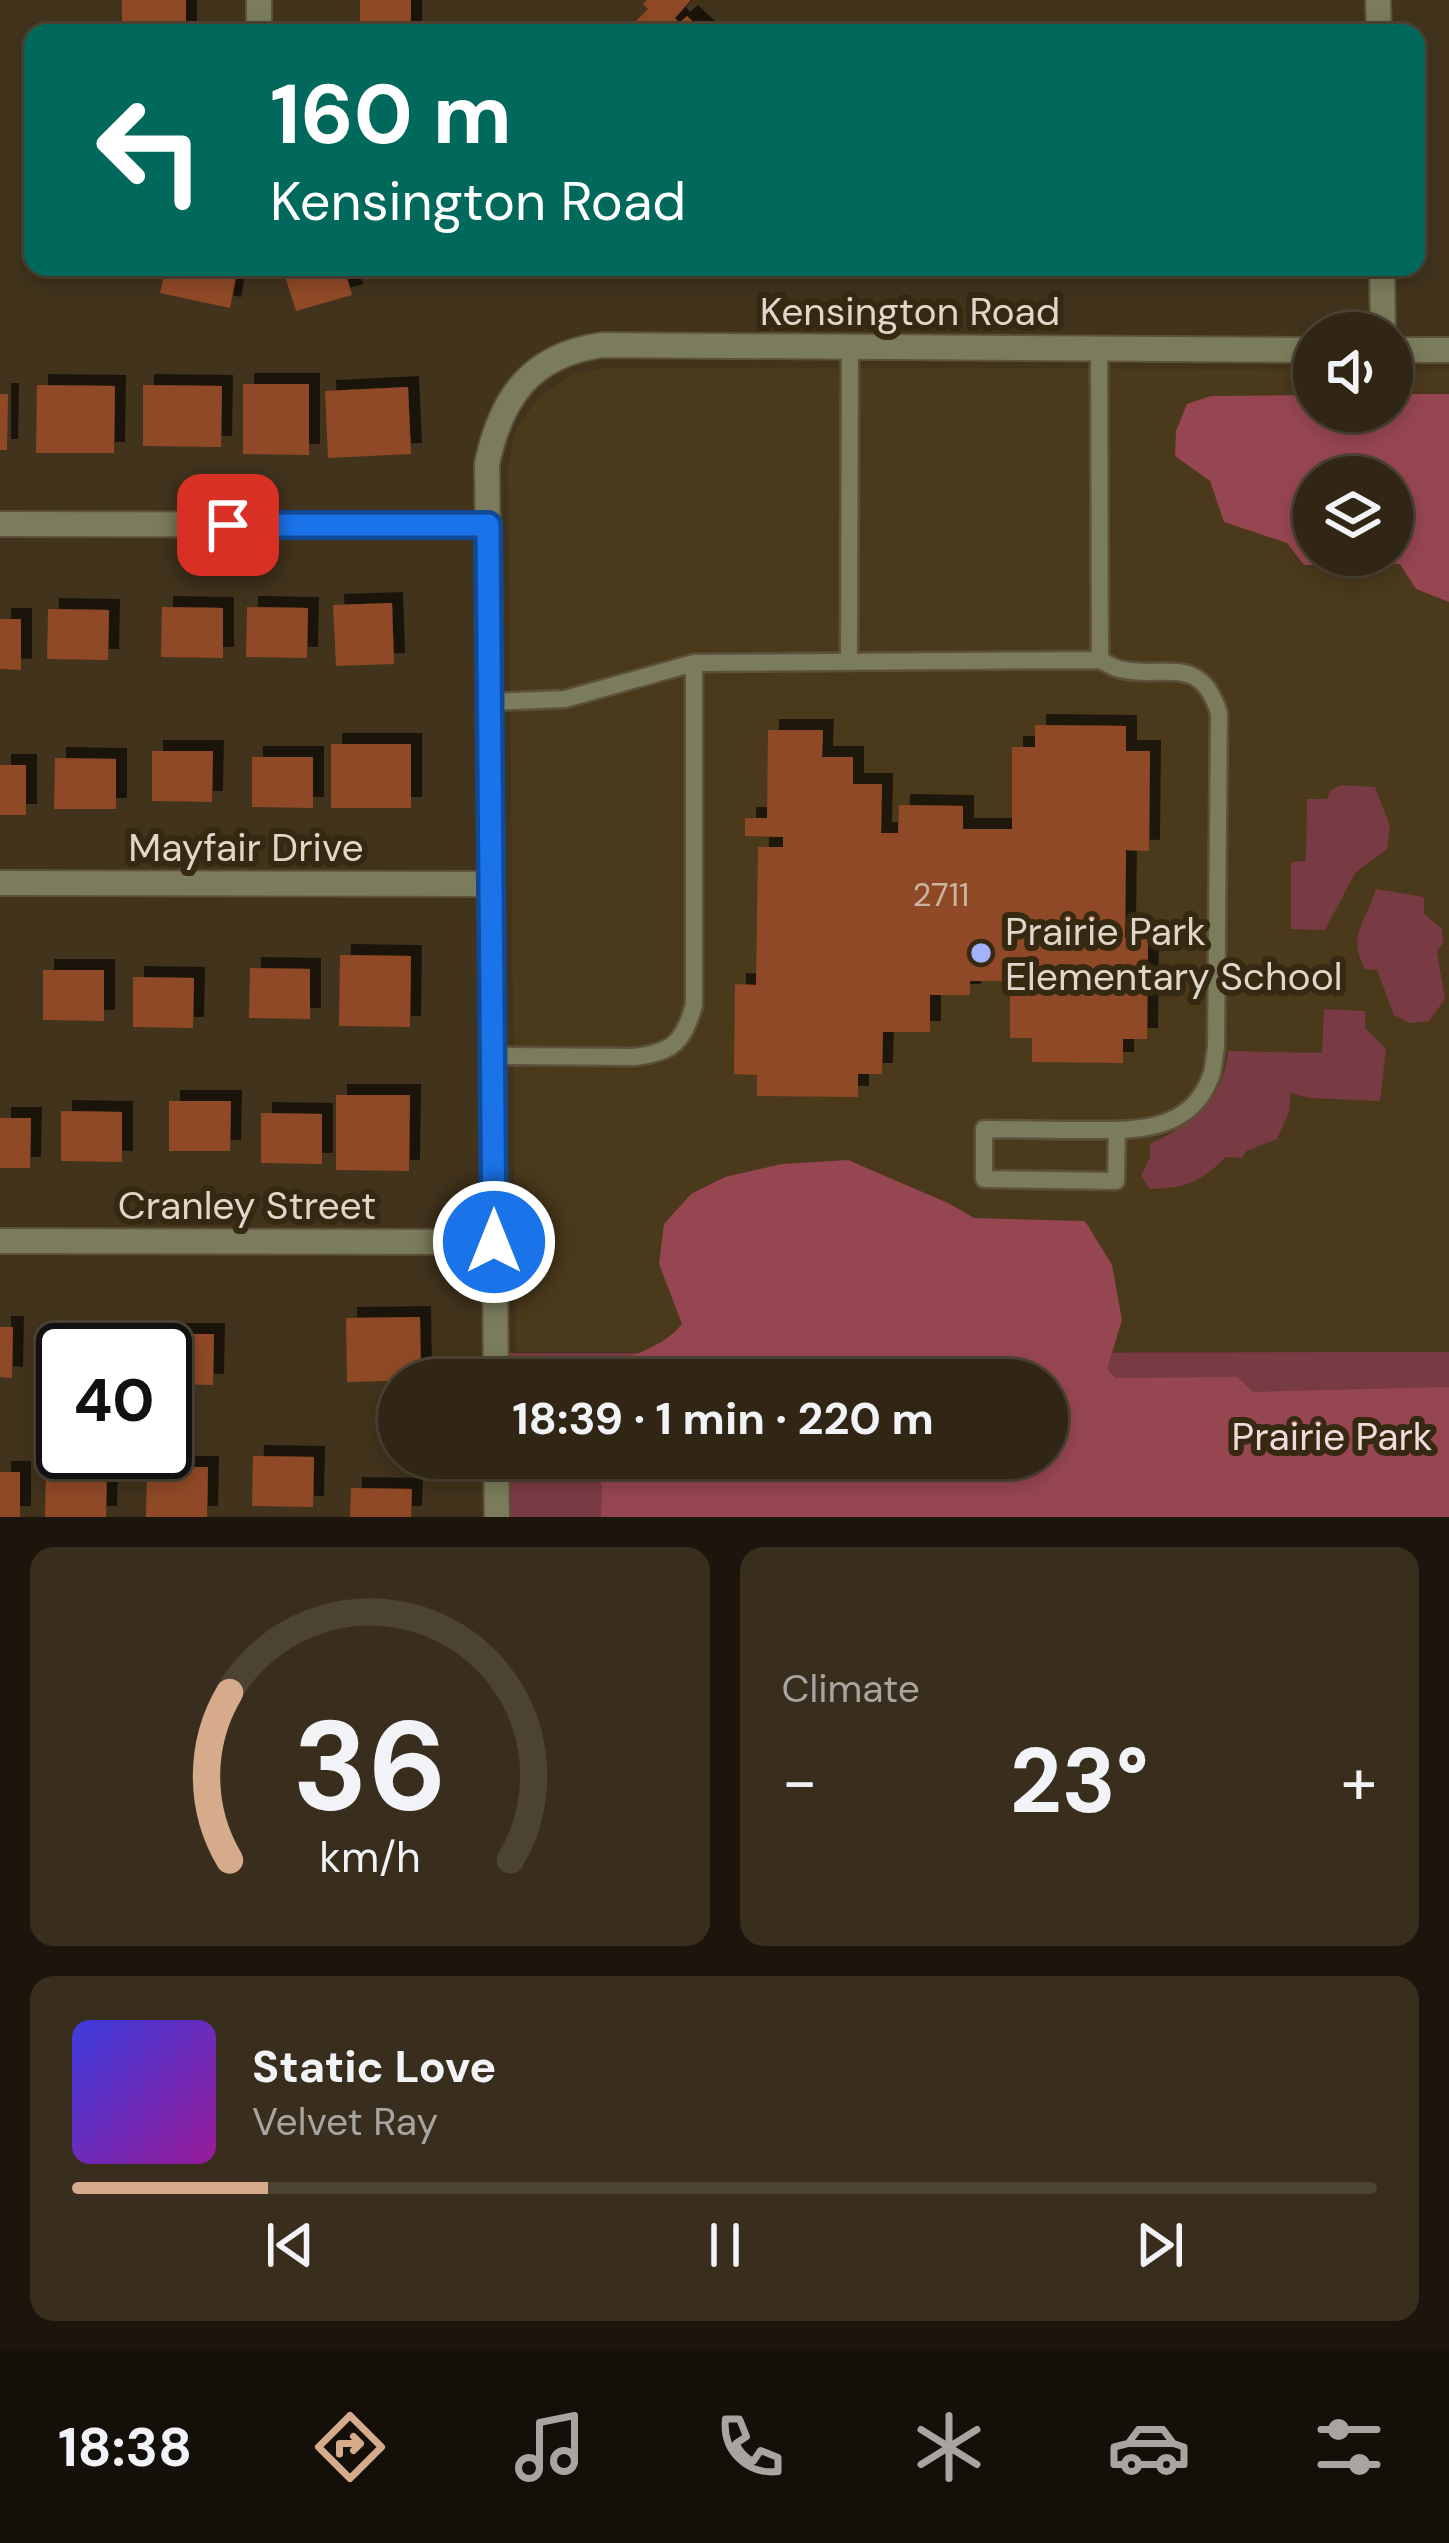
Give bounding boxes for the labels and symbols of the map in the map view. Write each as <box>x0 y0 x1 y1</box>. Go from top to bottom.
street label: Kensington Road <box>760 286 1060 337</box>
pin <box>177 474 279 576</box>
street label: Mayfair Drive <box>128 822 364 873</box>
house number: 2711 <box>913 873 969 916</box>
place label: Prairie Park Elementary School <box>1005 906 1342 1002</box>
marker: Prairie Park Elementary School <box>968 940 994 966</box>
position arrow <box>431 1179 557 1305</box>
street label: Cranley Street <box>118 1180 376 1231</box>
speed limit sign: 40 <box>36 1323 192 1479</box>
park label: Prairie Park <box>1232 1411 1432 1462</box>

